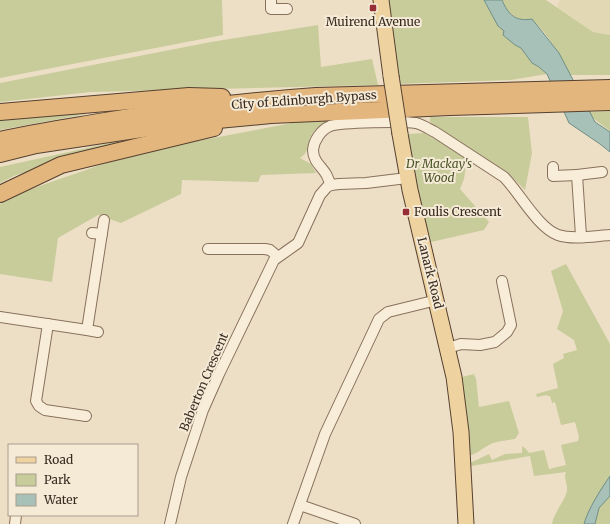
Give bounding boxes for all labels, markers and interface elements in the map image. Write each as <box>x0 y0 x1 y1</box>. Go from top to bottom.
marker: Muirend Avenue <box>368 3 378 13</box>
place label: Muirend Avenue <box>326 14 420 29</box>
street label: City of Edinburgh Bypass <box>231 87 377 112</box>
park label: Dr Mackay's Wood <box>405 156 472 185</box>
place label: Foulis Crescent <box>414 204 502 219</box>
marker: Foulis Crescent <box>401 207 411 217</box>
street label: Lanark Road <box>414 235 447 310</box>
street label: Baberton Crescent <box>176 330 231 433</box>
legend <box>8 444 138 516</box>
text: Road <box>44 452 73 467</box>
text: Park <box>44 472 71 487</box>
text: Water <box>43 492 79 507</box>

